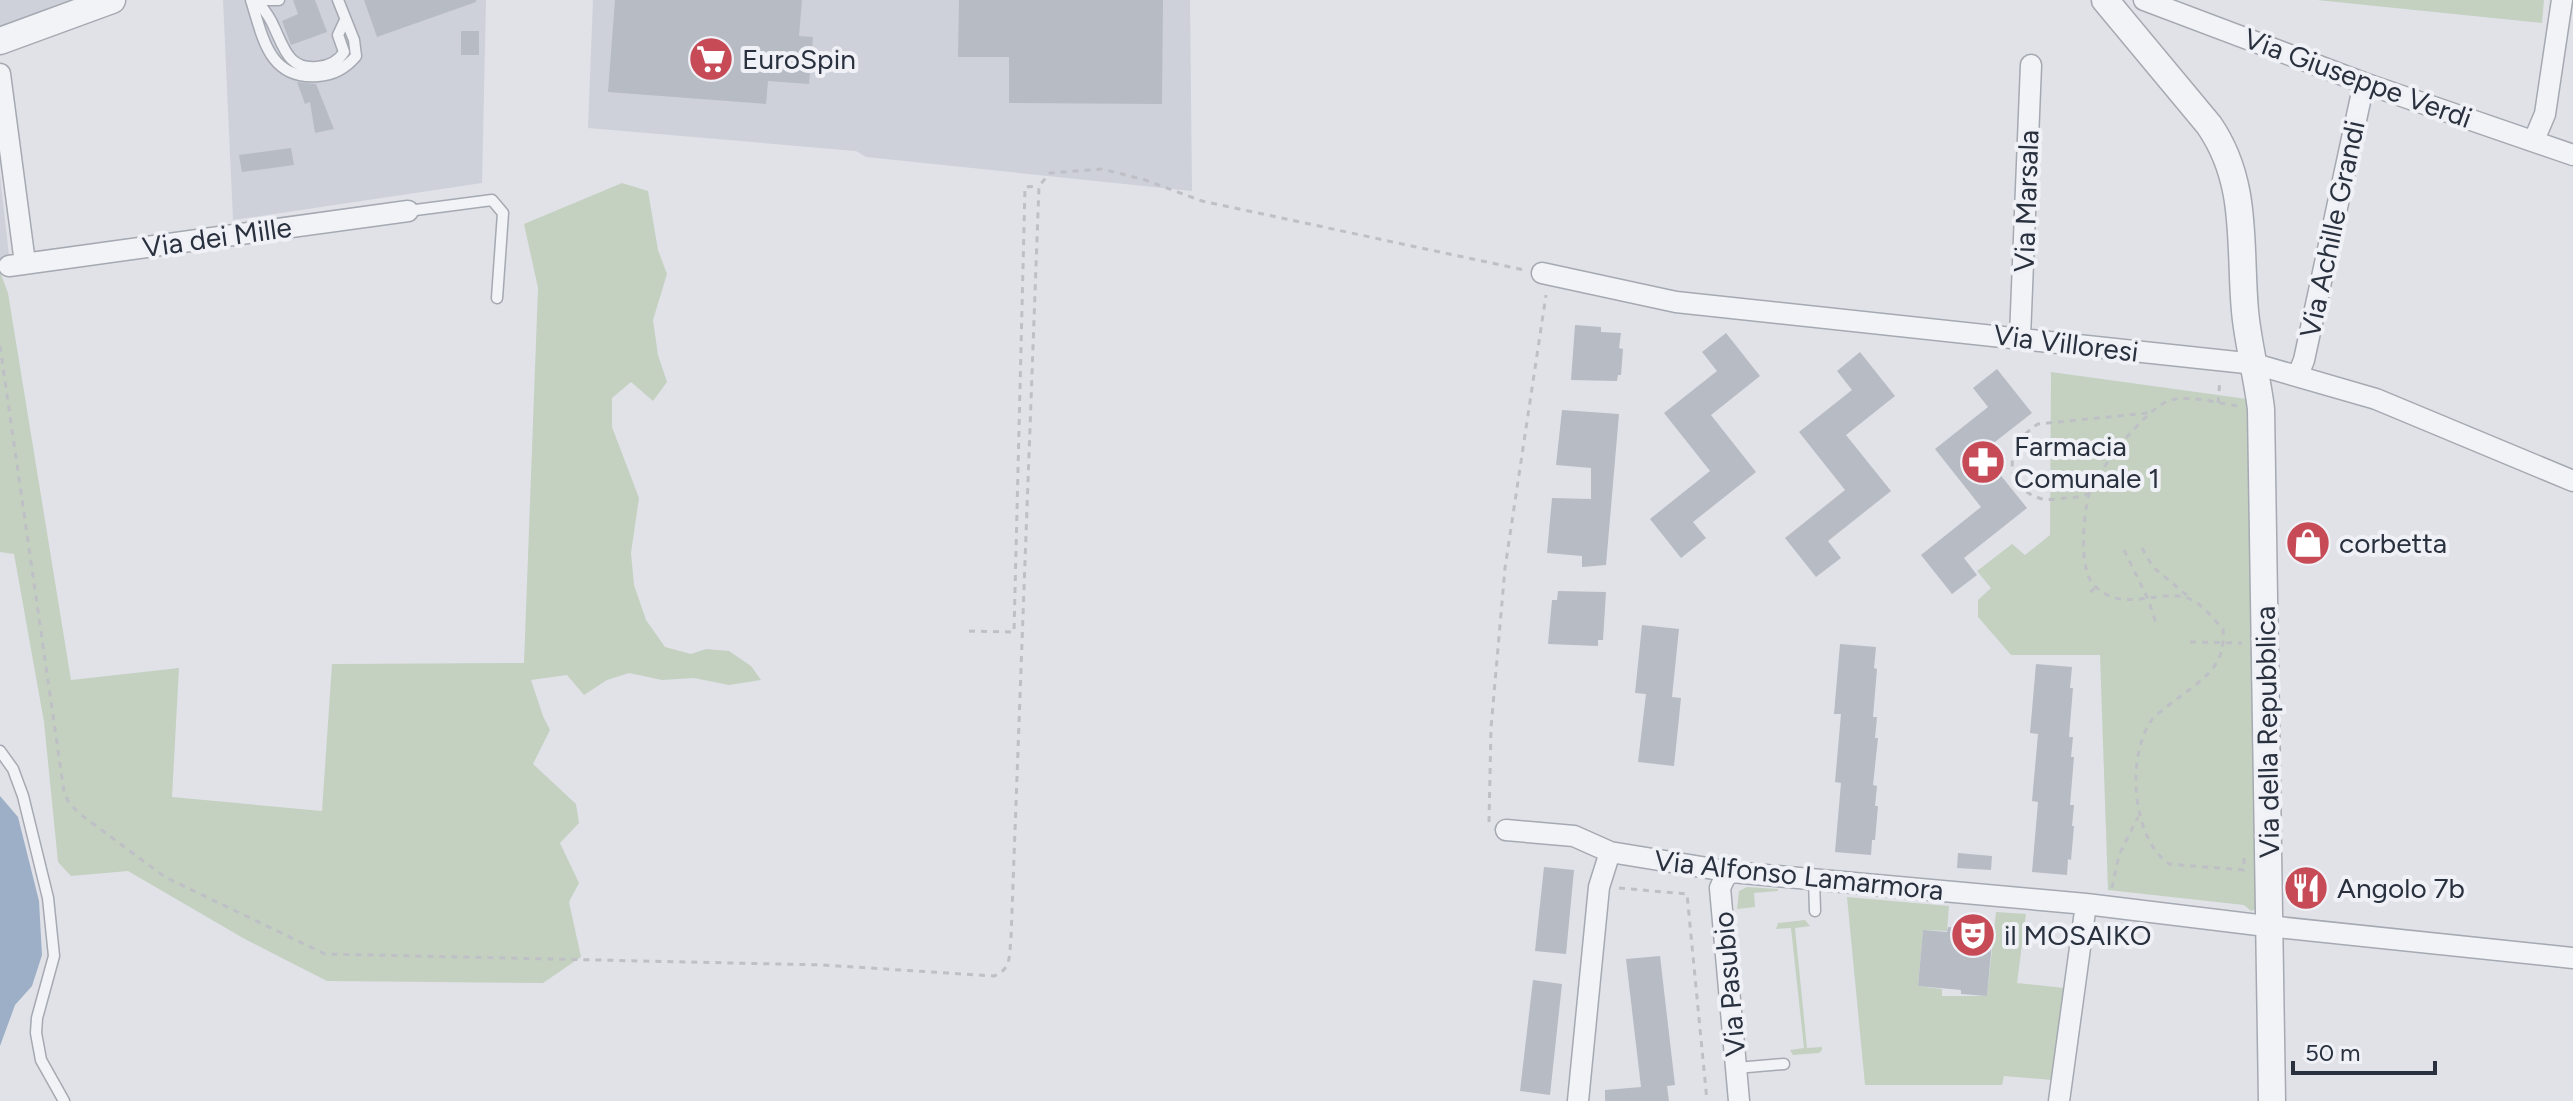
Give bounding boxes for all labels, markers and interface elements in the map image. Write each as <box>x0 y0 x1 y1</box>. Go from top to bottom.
street label: Via Giuseppe Verdi <box>2239 21 2477 135</box>
supermarket icon: EuroSpin <box>687 35 735 83</box>
place label: EuroSpin <box>742 42 856 76</box>
street label: Via Achille Grandi <box>2292 117 2372 341</box>
street label: Via Marsala <box>2007 129 2045 273</box>
street label: Via dei Mille <box>140 210 294 264</box>
street label: Via Villoresi <box>1992 317 2140 369</box>
place label: Farmacia Comunale 1 <box>2014 429 2160 495</box>
pharmacy icon: Farmacia Comunale 1 <box>1959 438 2007 486</box>
shop icon: corbetta <box>2284 519 2332 567</box>
place label: corbetta <box>2339 526 2447 560</box>
street label: Via della Repubblica <box>2248 606 2286 858</box>
street label: Via Alfonso Lamarmora <box>1653 843 1945 907</box>
restaurant icon: Angolo 7b <box>2282 864 2330 912</box>
place label: Angolo 7b <box>2337 871 2465 905</box>
street label: Via Pasubio <box>1706 910 1752 1058</box>
theatre icon: il MOSAIKO <box>1949 911 1997 959</box>
place label: il MOSAIKO <box>2004 918 2152 952</box>
scale bar <box>2293 1025 2435 1075</box>
text: 50 m <box>2305 1038 2361 1067</box>

